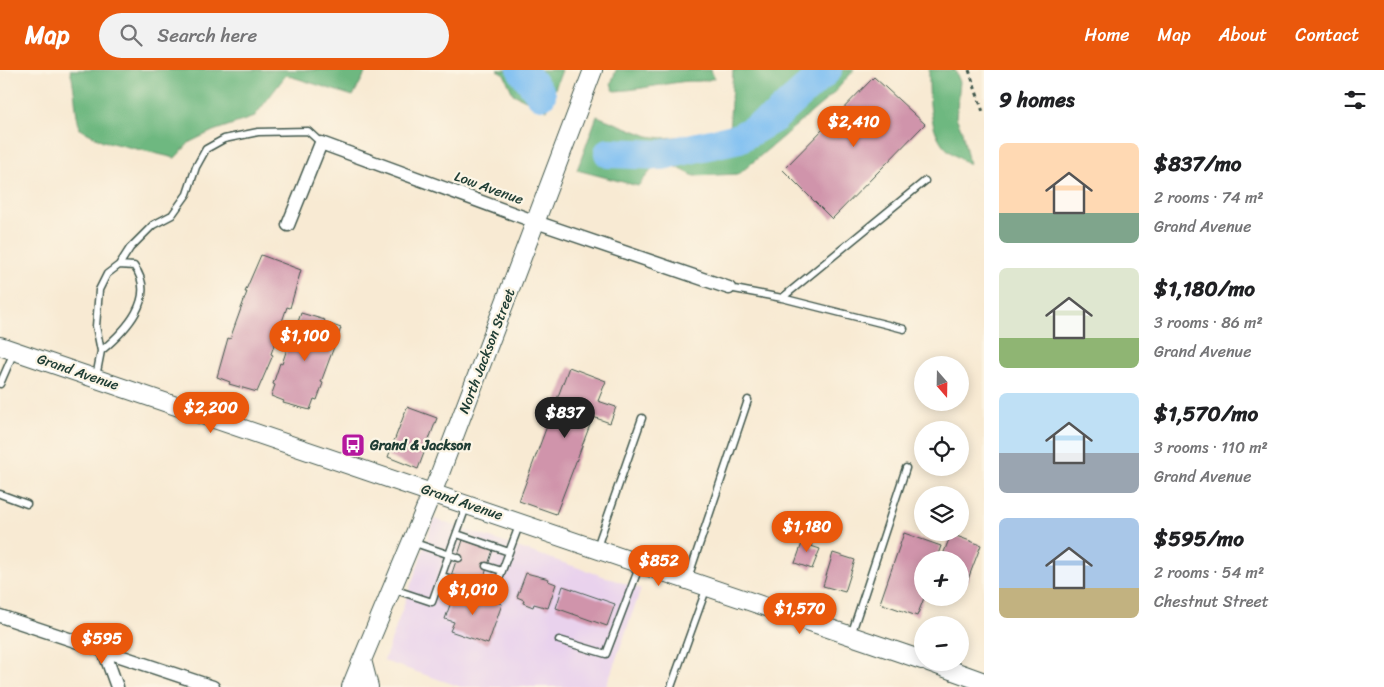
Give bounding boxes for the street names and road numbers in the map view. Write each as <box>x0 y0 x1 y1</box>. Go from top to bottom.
street label: Low Avenue <box>451 164 527 212</box>
street label: North Jackson Street <box>452 285 522 417</box>
street label: Grand Avenue <box>34 346 122 398</box>
street label: Grand Avenue <box>418 476 506 528</box>

